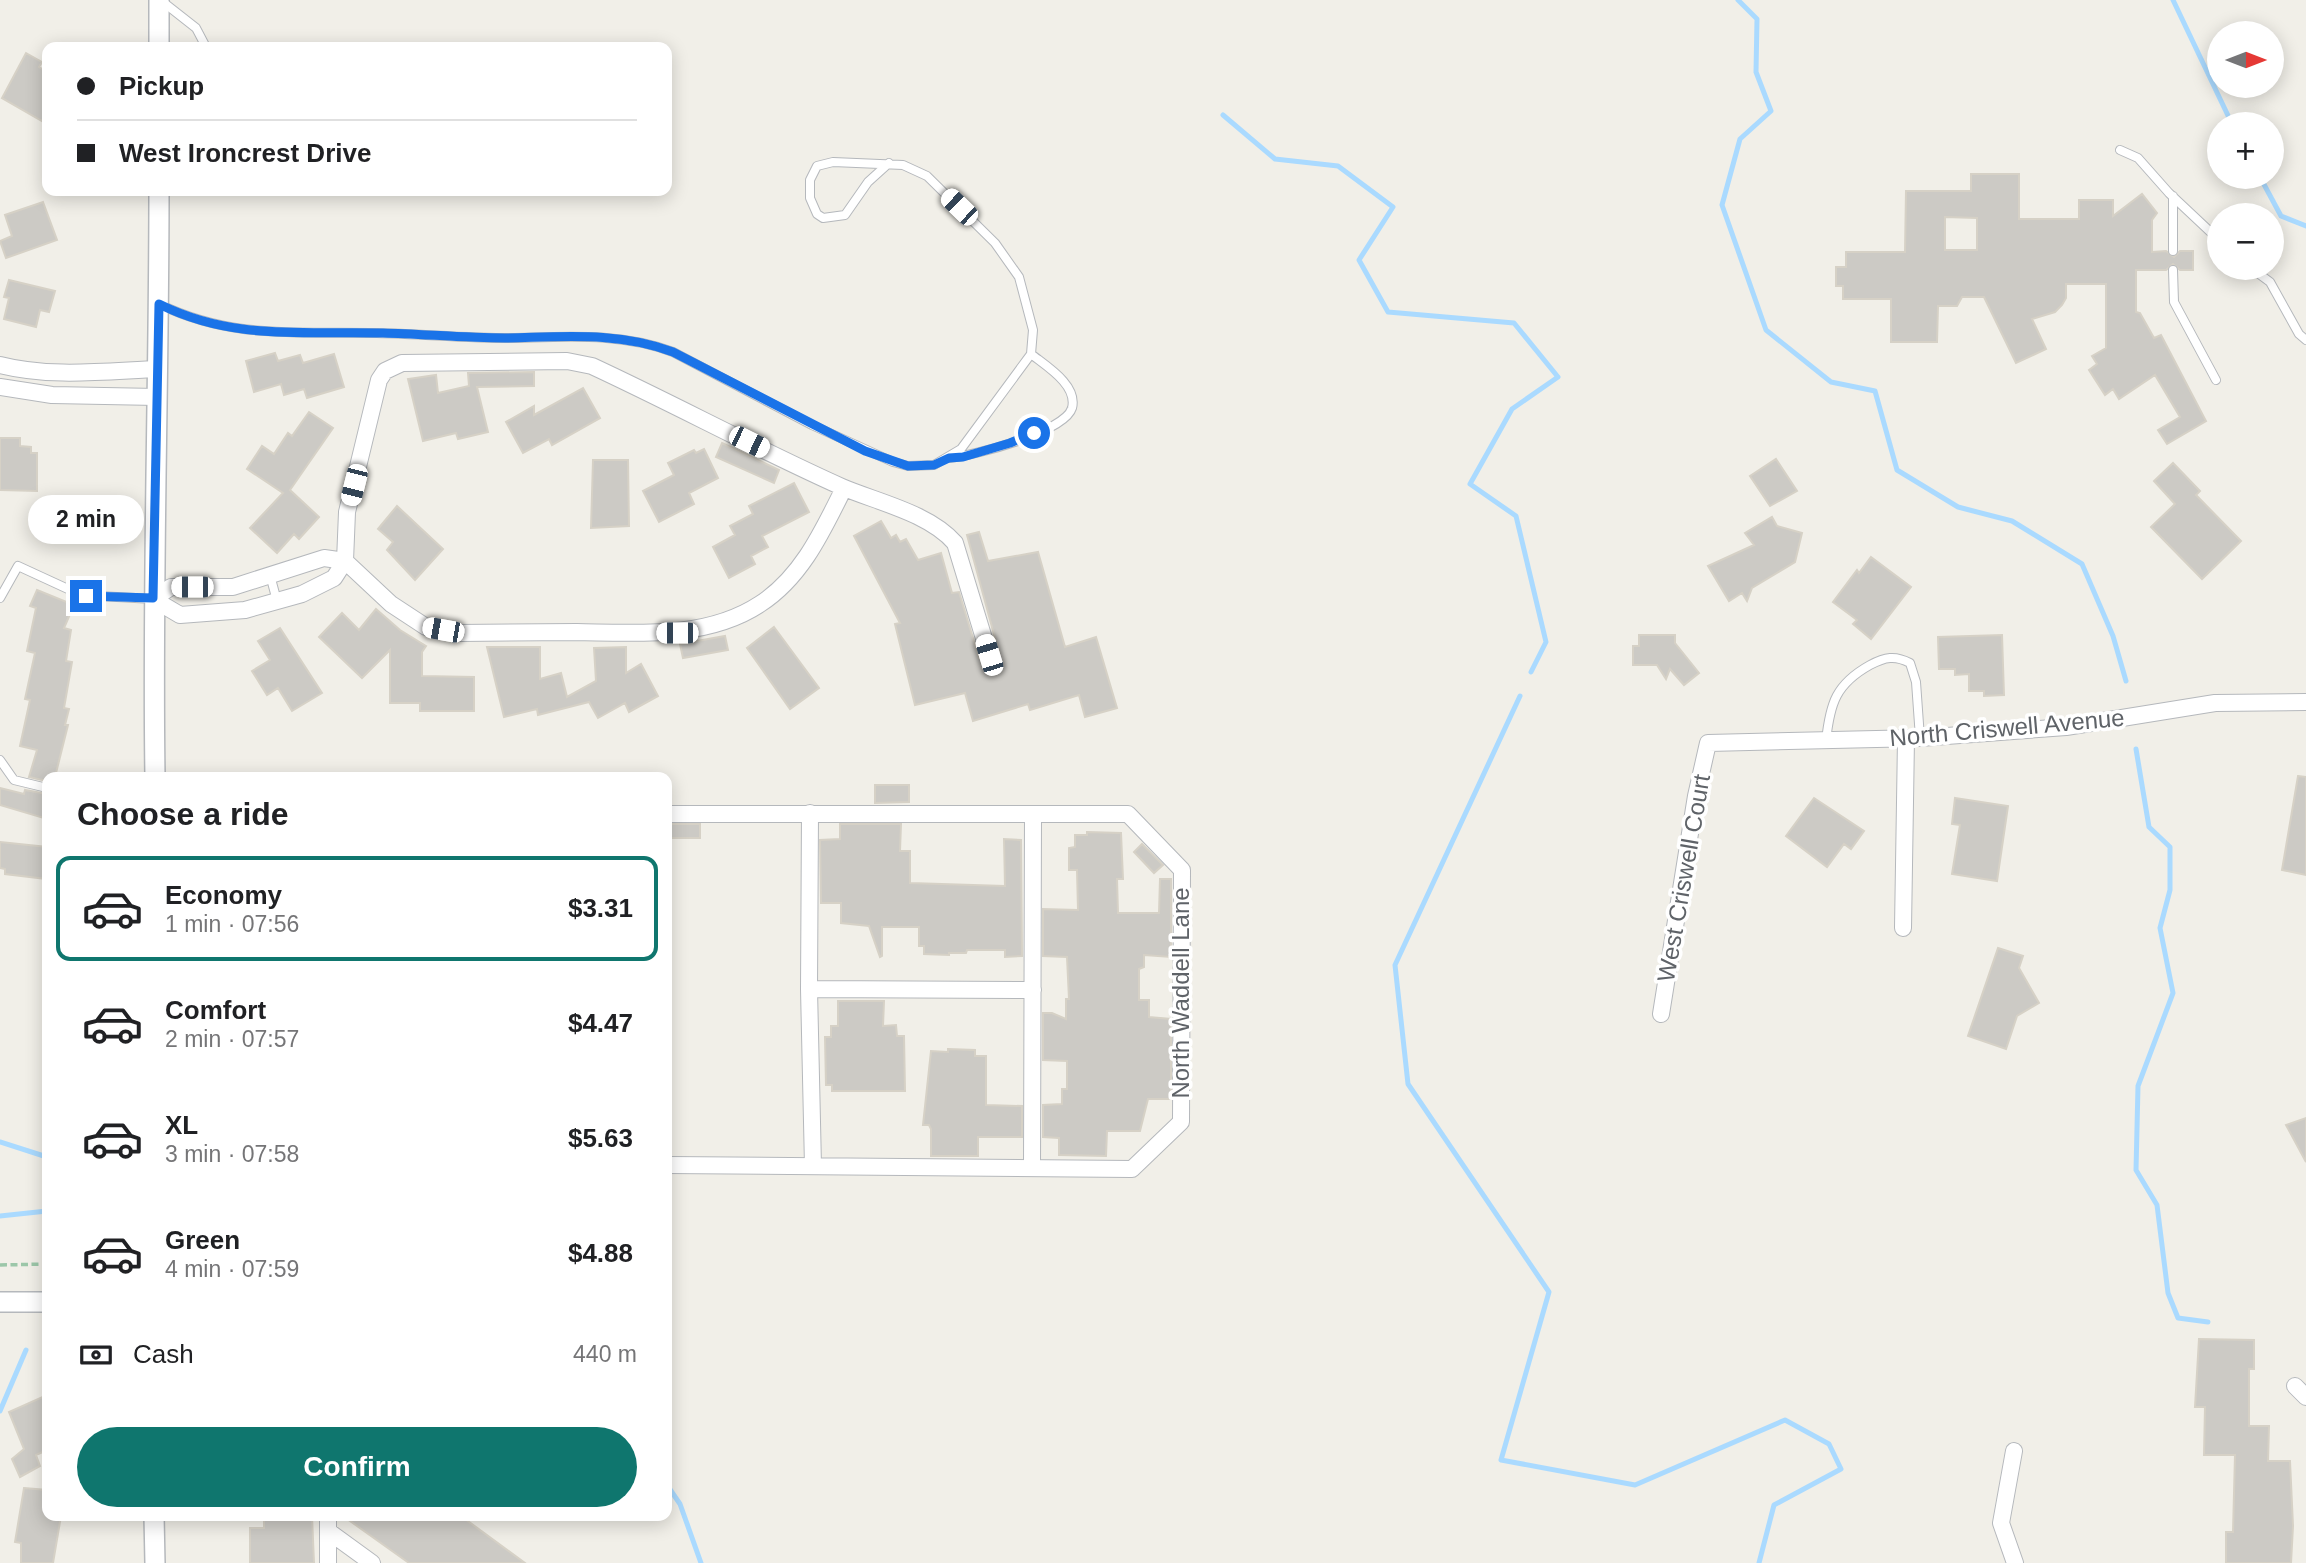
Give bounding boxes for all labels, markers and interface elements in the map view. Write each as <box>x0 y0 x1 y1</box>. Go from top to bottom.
north arrow <box>2207 21 2284 98</box>
map controls <box>2207 21 2284 280</box>
text: Pickup <box>119 71 204 101</box>
button: + <box>2207 112 2284 189</box>
text: West Ironcrest Drive <box>119 138 371 168</box>
car <box>937 185 982 229</box>
button: − <box>2207 203 2284 280</box>
route start <box>1018 417 1050 449</box>
car <box>726 423 773 461</box>
car <box>339 462 370 508</box>
callout: 2 min <box>28 494 144 544</box>
text: 2 min <box>56 506 116 532</box>
car <box>172 577 214 598</box>
route end <box>70 580 102 612</box>
car <box>421 616 466 644</box>
car <box>657 623 699 644</box>
car <box>973 632 1006 678</box>
street label: North Criswell Avenue <box>1888 704 2126 751</box>
street label: West Criswell Court <box>1652 772 1715 984</box>
text: Choose a ride <box>77 796 289 832</box>
icon: car <box>81 877 144 940</box>
text: Economy <box>165 880 282 910</box>
street label: North Waddell Lane <box>1167 887 1194 1099</box>
text: $3.31 <box>568 893 633 923</box>
text: 1 min · 07:56 <box>165 911 299 937</box>
icon: car <box>81 992 144 1055</box>
text: Comfort <box>165 995 266 1025</box>
text: $4.47 <box>568 1008 633 1038</box>
text: 2 min · 07:57 <box>165 1026 299 1052</box>
icon: car <box>81 1107 144 1170</box>
text: XL <box>165 1110 198 1140</box>
text: $5.63 <box>568 1123 633 1153</box>
text: 3 min · 07:58 <box>165 1141 299 1167</box>
icon: car <box>81 1222 144 1285</box>
text: Green <box>165 1225 240 1255</box>
text: $4.88 <box>568 1238 633 1268</box>
text: 4 min · 07:59 <box>165 1256 299 1282</box>
icon: cash <box>77 1336 115 1374</box>
text: Cash <box>133 1339 194 1369</box>
text: 440 m <box>573 1341 637 1367</box>
button: Confirm <box>77 1427 637 1507</box>

